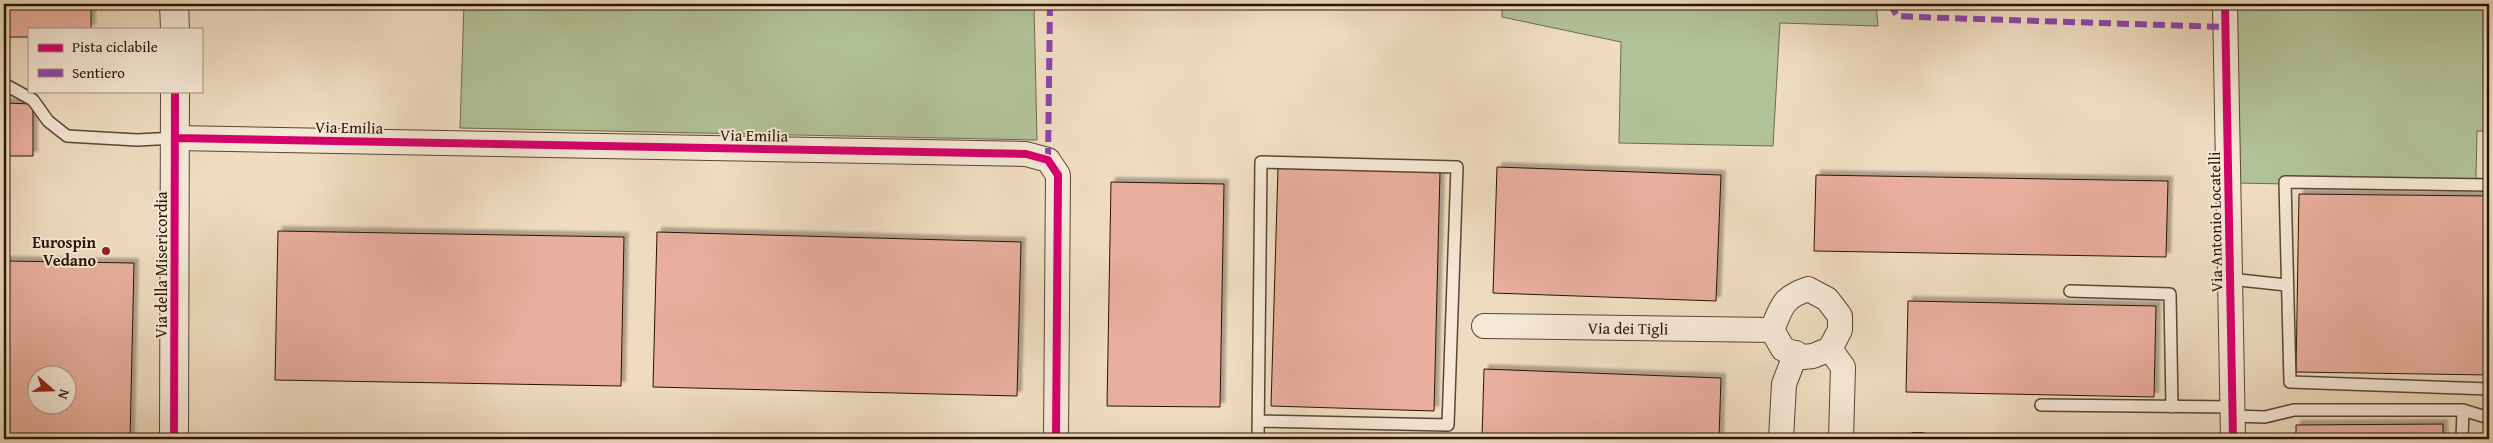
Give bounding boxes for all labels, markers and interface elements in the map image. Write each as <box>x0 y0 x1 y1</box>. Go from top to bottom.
legend <box>28 28 202 92</box>
text: Pista ciclabile <box>72 36 158 57</box>
text: Sentiero <box>72 62 125 83</box>
street label: Via Emilia <box>315 114 384 140</box>
street label: Via Emilia <box>720 122 789 148</box>
street label: Via Antonio Locatelli <box>2202 151 2228 293</box>
street label: Via della Misericordia <box>149 191 173 339</box>
place label: Eurospin Vedano <box>32 230 97 272</box>
marker: Eurospin Vedano <box>100 245 112 257</box>
street label: Via dei Tigli <box>1588 315 1669 341</box>
north arrow <box>28 366 78 416</box>
text: N <box>53 387 75 403</box>

